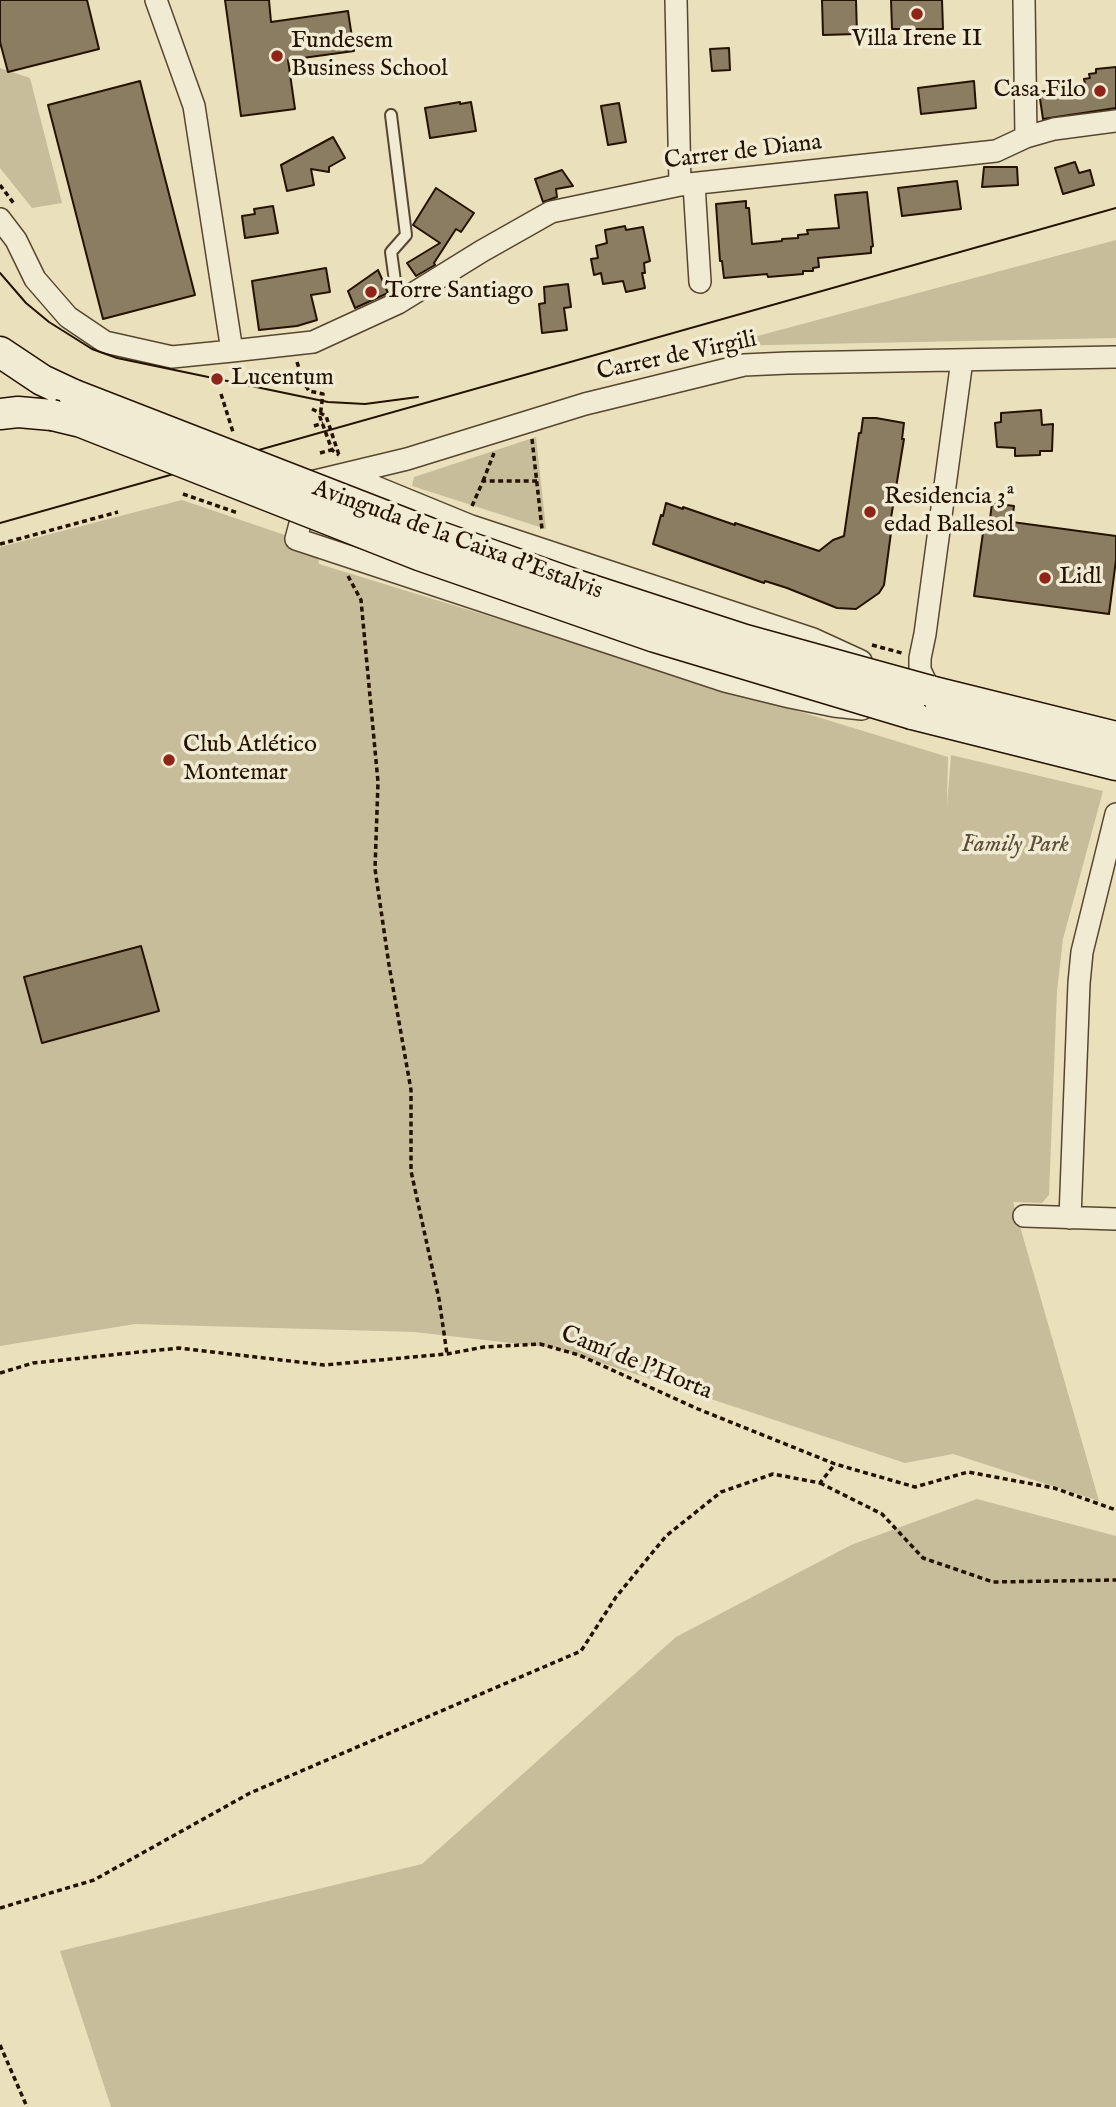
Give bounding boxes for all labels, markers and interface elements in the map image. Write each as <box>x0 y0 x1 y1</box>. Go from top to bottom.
marker: Villa Irene II <box>909 6 925 22</box>
place label: Villa Irene II <box>852 26 982 54</box>
place label: Fundesem Business School <box>291 28 448 84</box>
marker: Fundesem Business School <box>269 48 285 64</box>
place label: Casa Filo <box>993 77 1086 105</box>
marker: Casa Filo <box>1092 83 1108 99</box>
street label: Carrer de Diana <box>663 129 823 177</box>
place label: Torre Santiago <box>385 278 533 306</box>
marker: Torre Santiago <box>363 284 379 300</box>
street label: Carrer de Virgili <box>594 326 760 388</box>
place label: Lucentum <box>231 365 334 393</box>
marker: Lucentum <box>209 371 225 387</box>
street label: Avinguda de la Caixa d'Estalvis <box>308 475 606 607</box>
place label: Residencia 3ª edad Ballesol <box>884 484 1015 540</box>
marker: Residencia 3ª edad Ballesol <box>862 504 878 520</box>
place label: Lidl <box>1059 564 1102 592</box>
marker: Lidl <box>1037 570 1053 586</box>
place label: Club Atlético Montemar <box>183 732 317 788</box>
marker: Club Atlético Montemar <box>161 752 177 768</box>
park label: Family Park <box>961 832 1069 860</box>
street label: Camí de l'Horta <box>556 1321 716 1407</box>

